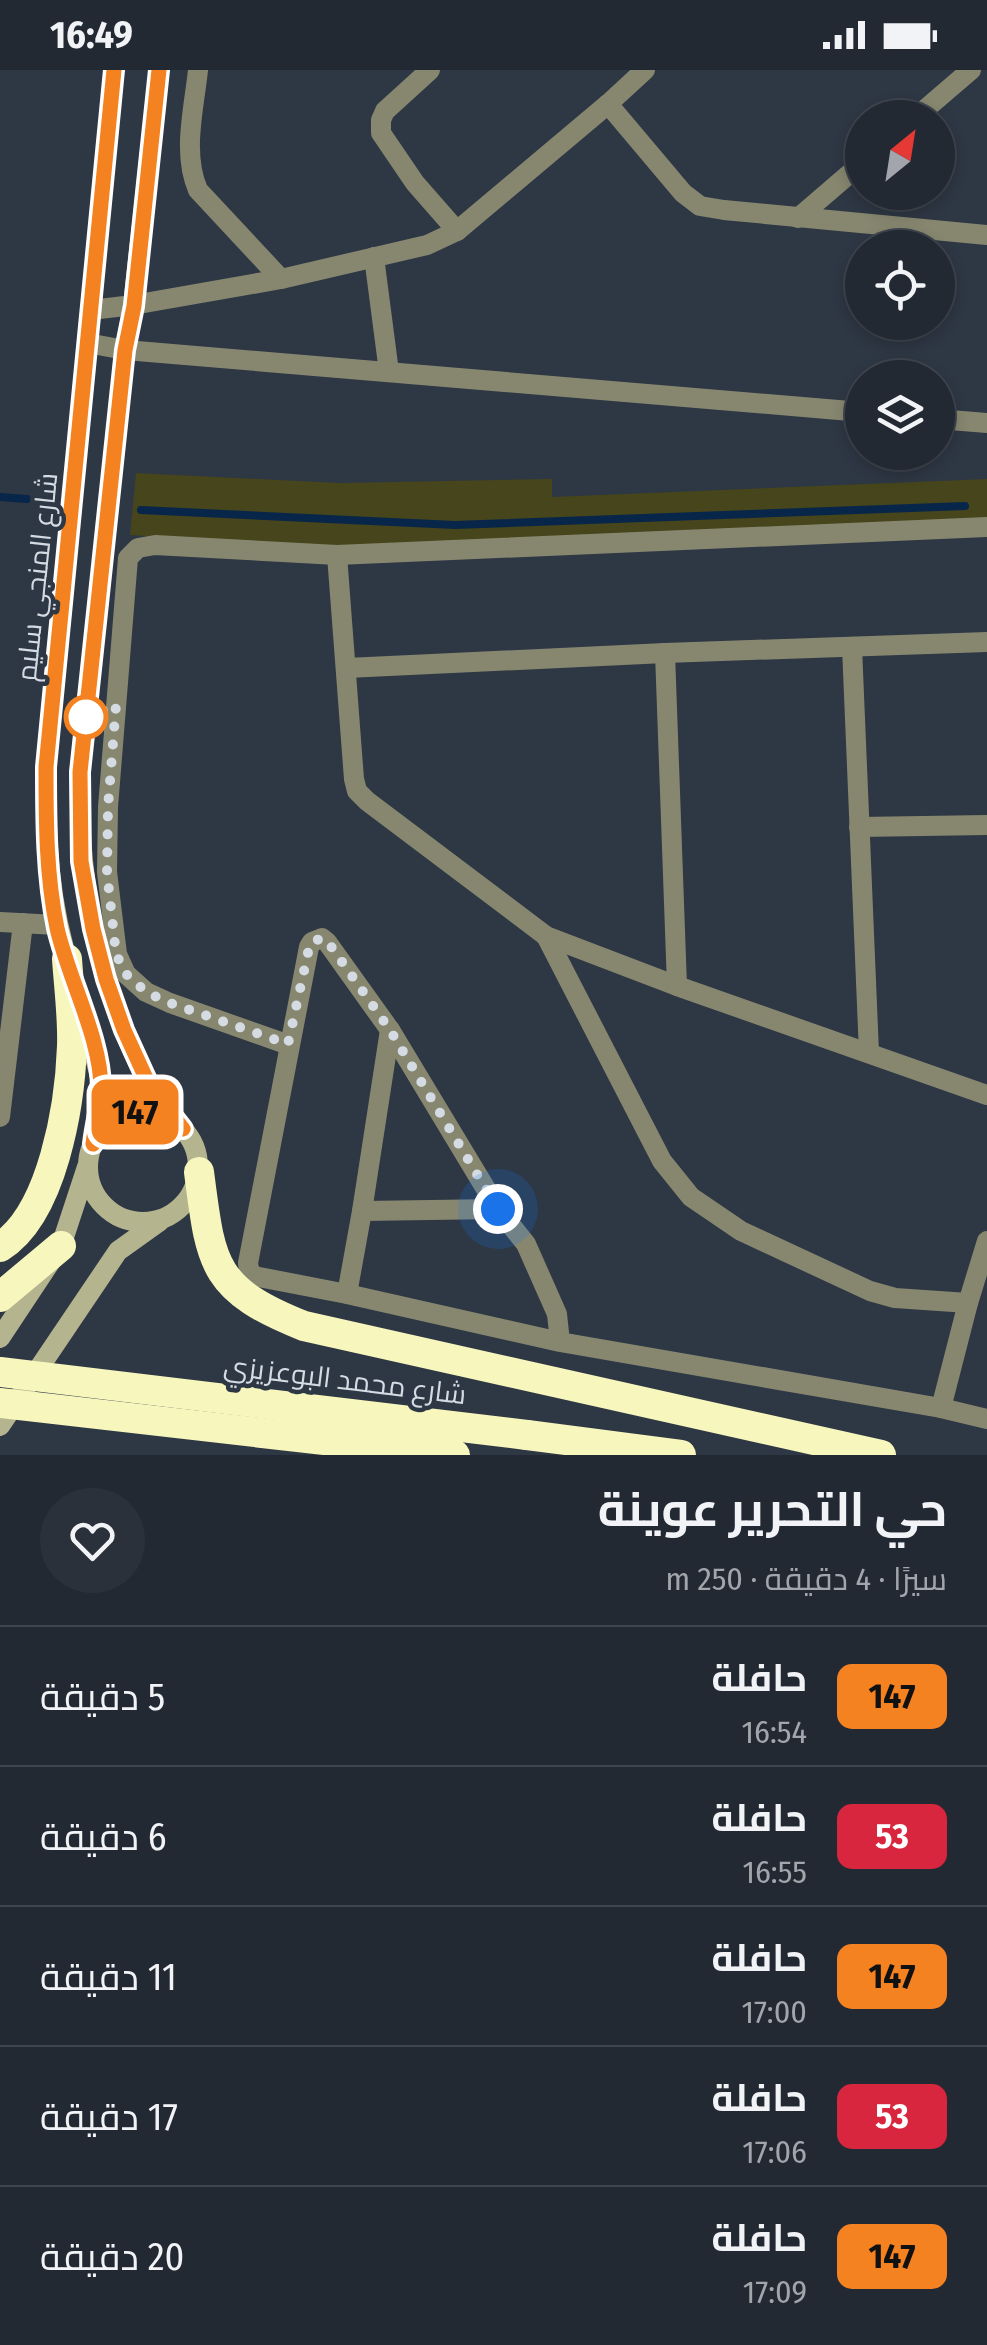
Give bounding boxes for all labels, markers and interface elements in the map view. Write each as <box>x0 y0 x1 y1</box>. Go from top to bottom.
text: 16:49 <box>50 12 133 58</box>
north arrow <box>845 100 955 210</box>
map controls <box>845 100 955 470</box>
button: locate <box>845 230 955 340</box>
button: layers <box>845 360 955 470</box>
street label: شارع المنجي سليم <box>10 471 69 684</box>
unlabelled marker <box>65 696 107 738</box>
line badge: 147 <box>78 1080 192 1144</box>
text: 147 <box>112 1091 158 1133</box>
your location <box>473 1184 523 1234</box>
street label: شارع محمد البوعزيزي <box>221 1349 468 1416</box>
text: حي التحرير عوينة <box>598 1481 947 1539</box>
button: heart <box>40 1488 145 1593</box>
text: سيرًا · 4 دقيقة · 250 m <box>665 1560 947 1598</box>
text: حافلة <box>711 1655 807 1701</box>
text: 5 دقيقة <box>40 1674 165 1720</box>
text: 147 <box>869 1675 915 1717</box>
text: 16:54 <box>742 1713 807 1751</box>
text: حافلة <box>711 1795 807 1841</box>
text: 6 دقيقة <box>40 1814 167 1860</box>
text: 53 <box>875 1815 909 1857</box>
text: 16:55 <box>743 1853 807 1891</box>
text: حافلة <box>711 1935 807 1981</box>
text: 11 دقيقة <box>40 1954 177 2000</box>
text: 147 <box>869 1955 915 1997</box>
text: 17:00 <box>741 1993 807 2031</box>
text: حافلة <box>711 2075 807 2121</box>
text: 17 دقيقة <box>40 2094 178 2140</box>
text: 53 <box>875 2095 909 2137</box>
text: 17:06 <box>742 2133 807 2171</box>
text: حافلة <box>711 2215 807 2261</box>
text: 20 دقيقة <box>40 2234 184 2280</box>
text: 147 <box>869 2235 915 2277</box>
text: 17:09 <box>743 2273 807 2311</box>

